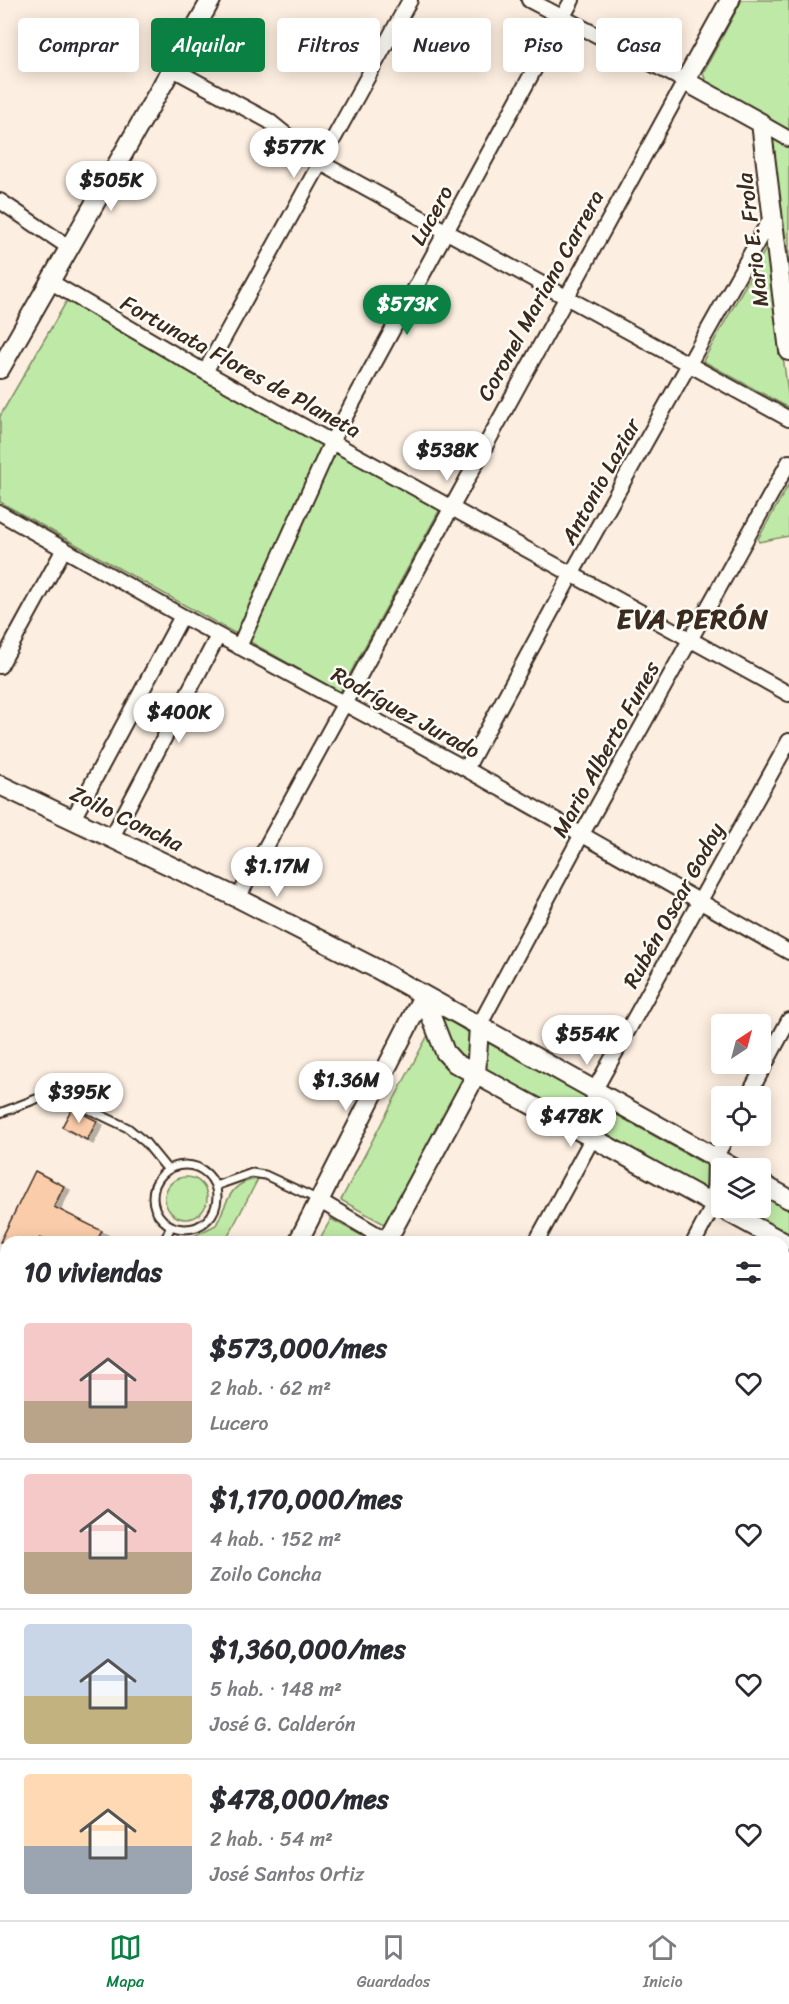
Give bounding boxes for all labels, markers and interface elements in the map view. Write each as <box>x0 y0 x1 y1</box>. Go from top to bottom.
chip: Comprar <box>18 18 139 72</box>
chip: Alquilar <box>151 18 265 72</box>
chip: Filtros <box>277 18 380 72</box>
chip: Nuevo <box>392 18 491 72</box>
chip: Piso <box>503 18 584 72</box>
chip: Casa <box>596 18 682 72</box>
pin: $577K <box>252 128 336 179</box>
text: $577K <box>264 130 324 165</box>
pin: $505K <box>69 161 153 212</box>
text: $505K <box>80 163 142 198</box>
street label: Mario E. Frola <box>725 170 780 309</box>
street label: Lucero <box>399 178 464 253</box>
street label: Coronel Mariano Carrera <box>466 182 615 408</box>
street label: Fortunata Flores de Planeta <box>113 284 368 449</box>
pin: $573K <box>365 285 449 336</box>
text: $573K <box>377 287 437 322</box>
street label: Antonio Laziar <box>549 409 652 553</box>
pin: $538K <box>405 431 489 482</box>
text: $538K <box>417 433 477 468</box>
district label: EVA PERÓN <box>617 594 769 643</box>
street label: Mario Alberto Funes <box>541 653 671 845</box>
street label: Rodríguez Jurado <box>324 655 488 770</box>
pin: $400K <box>137 693 221 744</box>
text: $400K <box>147 695 211 730</box>
street label: Zoilo Concha <box>63 774 191 863</box>
street label: Rubén Oscar Godoy <box>612 814 736 996</box>
pin: $1.17M <box>228 847 326 898</box>
text: $1.17M <box>245 849 309 884</box>
north arrow <box>711 1014 771 1074</box>
map controls <box>711 1014 771 1218</box>
pin: $554K <box>545 1015 629 1066</box>
text: $554K <box>556 1017 618 1052</box>
pin: $1.36M <box>297 1061 395 1112</box>
text: $1.36M <box>313 1063 379 1098</box>
pin: $395K <box>37 1073 121 1124</box>
text: $395K <box>48 1075 110 1110</box>
button: locate <box>711 1086 771 1146</box>
pin: $478K <box>529 1097 613 1148</box>
text: $478K <box>540 1099 602 1134</box>
button: layers <box>711 1158 771 1218</box>
text: 10 viviendas <box>24 1249 162 1295</box>
icon: filters <box>732 1256 765 1289</box>
text: $573,000/mes <box>210 1325 387 1371</box>
icon: home <box>72 1347 144 1419</box>
icon: heart <box>732 1367 765 1400</box>
text: 2 hab. · 62 m² <box>210 1371 331 1406</box>
text: Lucero <box>210 1406 268 1441</box>
text: $1,170,000/mes <box>210 1476 403 1522</box>
icon: home <box>72 1498 144 1570</box>
icon: heart <box>732 1518 765 1551</box>
text: 4 hab. · 152 m² <box>210 1522 341 1557</box>
text: Zoilo Concha <box>210 1557 321 1592</box>
text: $1,360,000/mes <box>210 1626 406 1672</box>
icon: home <box>72 1648 144 1720</box>
icon: heart <box>732 1668 765 1701</box>
text: 5 hab. · 148 m² <box>210 1672 342 1707</box>
text: José G. Calderón <box>210 1707 356 1742</box>
text: $478,000/mes <box>210 1776 389 1822</box>
icon: home <box>72 1798 144 1870</box>
icon: heart <box>732 1818 765 1851</box>
text: 2 hab. · 54 m² <box>210 1822 333 1857</box>
text: José Santos Ortiz <box>210 1857 364 1892</box>
tab: Mapa <box>106 1931 144 1996</box>
tab: Guardados <box>357 1931 430 1996</box>
tab: Inicio <box>643 1931 683 1996</box>

